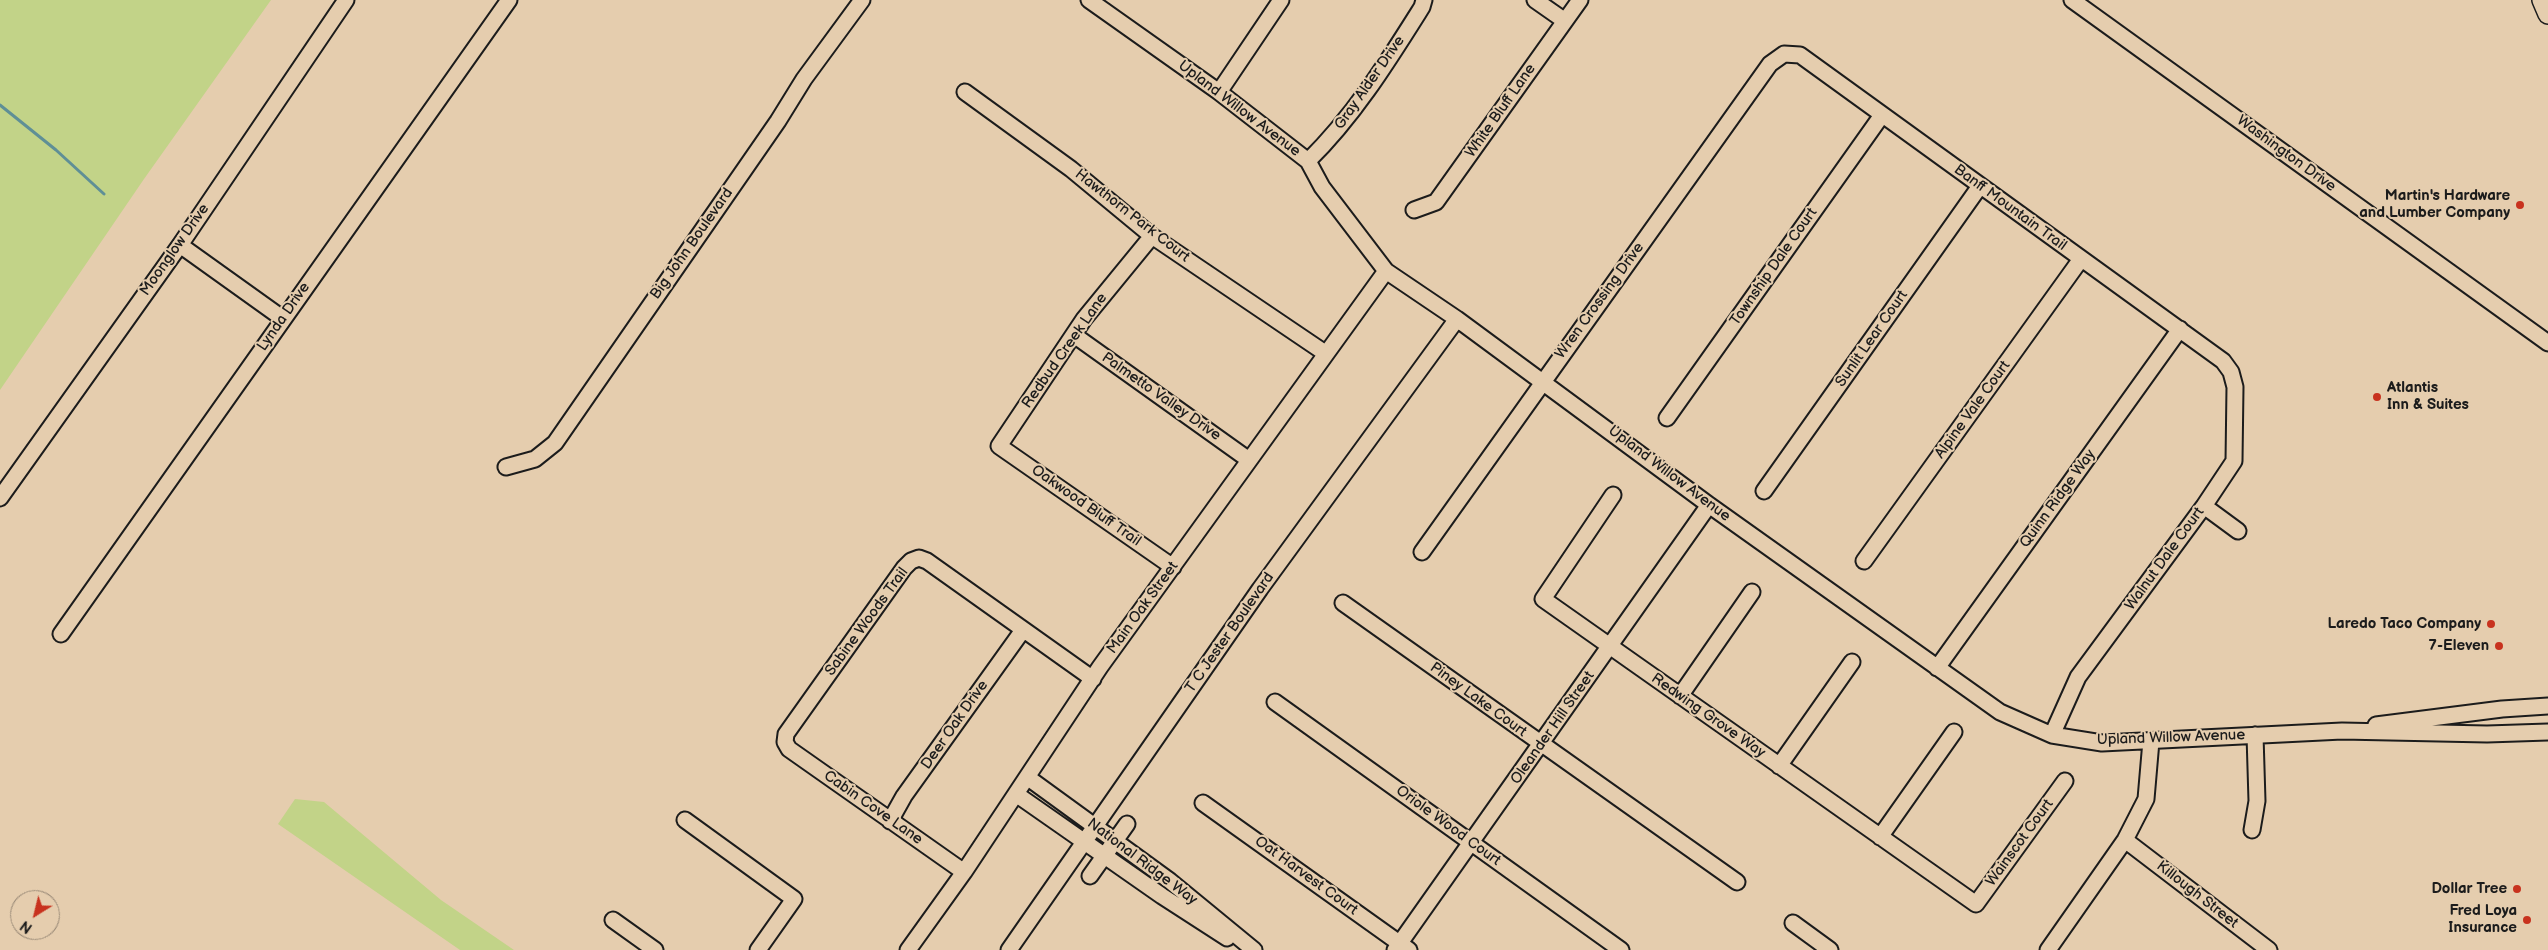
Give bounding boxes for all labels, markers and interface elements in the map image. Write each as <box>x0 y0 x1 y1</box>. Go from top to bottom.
street label: Gray Alder Drive <box>1331 33 1409 133</box>
street label: Upland Willow Avenue <box>1174 57 1304 161</box>
street label: White Bluff Lane <box>1462 61 1540 161</box>
street label: Washington Drive <box>2233 112 2339 196</box>
street label: Banff Mountain Trail <box>1950 161 2070 255</box>
street label: Hawthorn Park Court <box>1071 166 1193 266</box>
street label: Big John Boulevard <box>647 185 737 303</box>
place label: Martin's Hardware and Lumber Company <box>2359 187 2510 222</box>
marker: Martin's Hardware and Lumber Company <box>2514 199 2526 211</box>
street label: Moonglow Drive <box>137 201 213 299</box>
street label: Township Dale Court <box>1727 205 1821 329</box>
street label: Wren Crossing Drive <box>1552 239 1648 363</box>
street label: Lynda Drive <box>254 279 314 355</box>
street label: Sunlit Lear Court <box>1832 287 1912 391</box>
street label: Redbud Creek Lane <box>1018 290 1112 412</box>
street label: Palmetto Valley Drive <box>1098 349 1224 445</box>
street label: Alpine Vale Court <box>1931 358 2015 462</box>
place label: Atlantis Inn & Suites <box>2387 379 2469 414</box>
marker: Atlantis Inn & Suites <box>2371 391 2383 403</box>
street label: Upland Willow Avenue <box>1604 422 1734 526</box>
street label: Quinn Ridge Way <box>2016 446 2100 552</box>
street label: Oakwood Bluff Trail <box>1028 461 1144 551</box>
street label: Walnut Dale Court <box>2122 504 2208 614</box>
street label: Main Oak Street <box>1103 558 1183 658</box>
street label: Sabine Woods Trail <box>822 564 912 680</box>
street label: T C Jester Boulevard <box>1182 569 1278 697</box>
place label: Laredo Taco Company <box>2328 615 2481 633</box>
marker: Laredo Taco Company <box>2485 618 2497 630</box>
place label: 7-Eleven <box>2429 637 2489 655</box>
marker: 7-Eleven <box>2493 640 2505 652</box>
street label: Piney Lake Court <box>1426 659 1530 741</box>
street label: Oleander Hill Street <box>1507 668 1599 788</box>
street label: Redwing Grove Way <box>1647 670 1769 762</box>
street label: Deer Oak Drive <box>918 677 992 773</box>
street label: Upland Willow Avenue <box>2097 726 2245 750</box>
street label: Cabin Cove Lane <box>820 767 926 849</box>
street label: Oriole Wood Court <box>1392 782 1504 870</box>
street label: Wainscot Court <box>1982 796 2058 890</box>
street label: National Ridge Way <box>1083 815 1201 909</box>
street label: Oat Harvest Court <box>1251 833 1361 919</box>
street label: Killough Street <box>2153 858 2241 932</box>
place label: Dollar Tree <box>2431 880 2507 898</box>
marker: Dollar Tree <box>2511 883 2523 895</box>
north arrow <box>10 890 60 940</box>
place label: Fred Loya Insurance <box>2448 902 2517 937</box>
marker: Fred Loya Insurance <box>2521 914 2533 926</box>
text: N <box>17 917 36 937</box>

